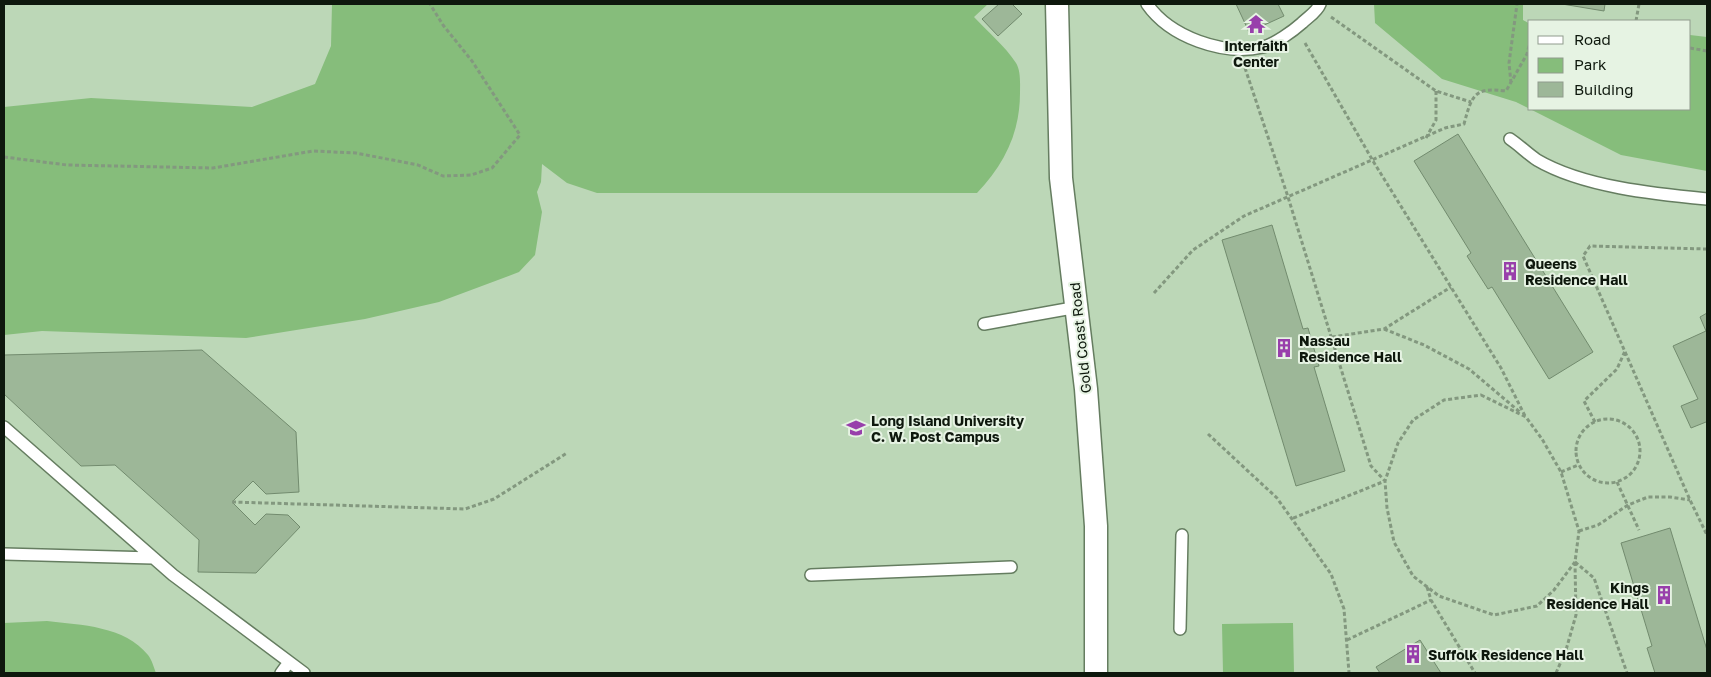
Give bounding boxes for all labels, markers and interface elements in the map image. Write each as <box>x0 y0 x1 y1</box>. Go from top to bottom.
temple icon: Interfaith Center <box>1245 13 1267 35</box>
legend <box>1528 20 1691 110</box>
text: Road <box>1574 30 1611 48</box>
place label: Interfaith Center <box>1224 37 1288 70</box>
text: Park <box>1574 55 1607 73</box>
text: Building <box>1574 80 1634 98</box>
place label: Queens Residence Hall <box>1525 255 1628 288</box>
building icon: Queens Residence Hall <box>1499 260 1521 282</box>
street label: Gold Coast Road <box>1066 282 1094 394</box>
place label: Nassau Residence Hall <box>1299 332 1402 365</box>
building icon: Nassau Residence Hall <box>1273 337 1295 359</box>
place label: Long Island University C. W. Post Campus <box>871 412 1025 445</box>
school or university icon: Long Island University C. W. Post Campus <box>845 417 867 439</box>
place label: Kings Residence Hall <box>1546 579 1649 612</box>
building icon: Kings Residence Hall <box>1653 584 1675 606</box>
building icon: Suffolk Residence Hall <box>1402 643 1424 665</box>
place label: Suffolk Residence Hall <box>1428 646 1584 663</box>

